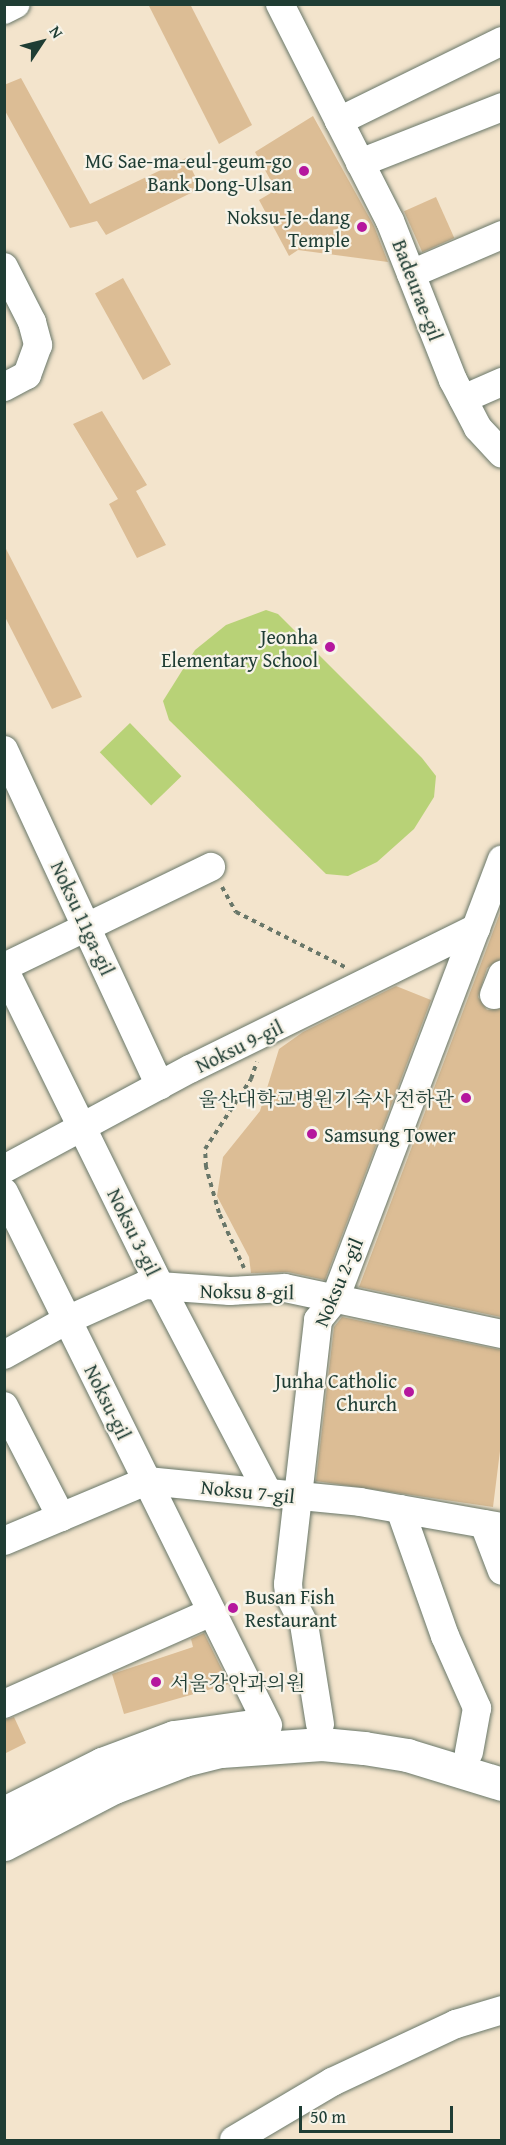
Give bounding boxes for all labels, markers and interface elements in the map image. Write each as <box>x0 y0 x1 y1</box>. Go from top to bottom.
north arrow <box>12 12 72 72</box>
text: N <box>44 20 70 43</box>
place label: MG Sae-ma-eul-geum-go Bank Dong-Ulsan <box>85 148 292 195</box>
marker: MG Sae-ma-eul-geum-go Bank Dong-Ulsan <box>297 164 311 178</box>
place label: Noksu-Je-dang Temple <box>227 204 350 251</box>
marker: Noksu-Je-dang Temple <box>355 220 369 234</box>
street label: Badeurae-gil <box>388 236 448 344</box>
place label: Jeonha Elementary School <box>161 624 318 671</box>
marker: Jeonha Elementary School <box>323 640 337 654</box>
street label: Noksu 11ga-gil <box>46 857 120 979</box>
street label: Noksu 9-gil <box>191 1015 287 1077</box>
place label: 울산대학교병원기숙사 전하관 <box>198 1086 454 1110</box>
marker: 울산대학교병원기숙사 전하관 <box>459 1091 473 1105</box>
place label: Samsung Tower <box>324 1122 456 1146</box>
marker: Samsung Tower <box>305 1127 319 1141</box>
street label: Noksu 3-gil <box>103 1184 165 1280</box>
street label: Noksu 2-gil <box>309 1234 367 1330</box>
street label: Noksu 8-gil <box>200 1278 294 1304</box>
street label: Noksu-gil <box>80 1361 136 1443</box>
place label: Junha Catholic Church <box>275 1368 397 1415</box>
marker: Junha Catholic Church <box>402 1385 416 1399</box>
street label: Noksu 7-gil <box>200 1474 296 1508</box>
place label: Busan Fish Restaurant <box>245 1584 337 1631</box>
marker: Busan Fish Restaurant <box>226 1601 240 1615</box>
place label: 서울강안과의원 <box>170 1670 305 1694</box>
marker: 서울강안과의원 <box>147 1673 165 1691</box>
scale bar <box>302 2094 456 2132</box>
text: 50 m <box>310 2103 346 2130</box>

